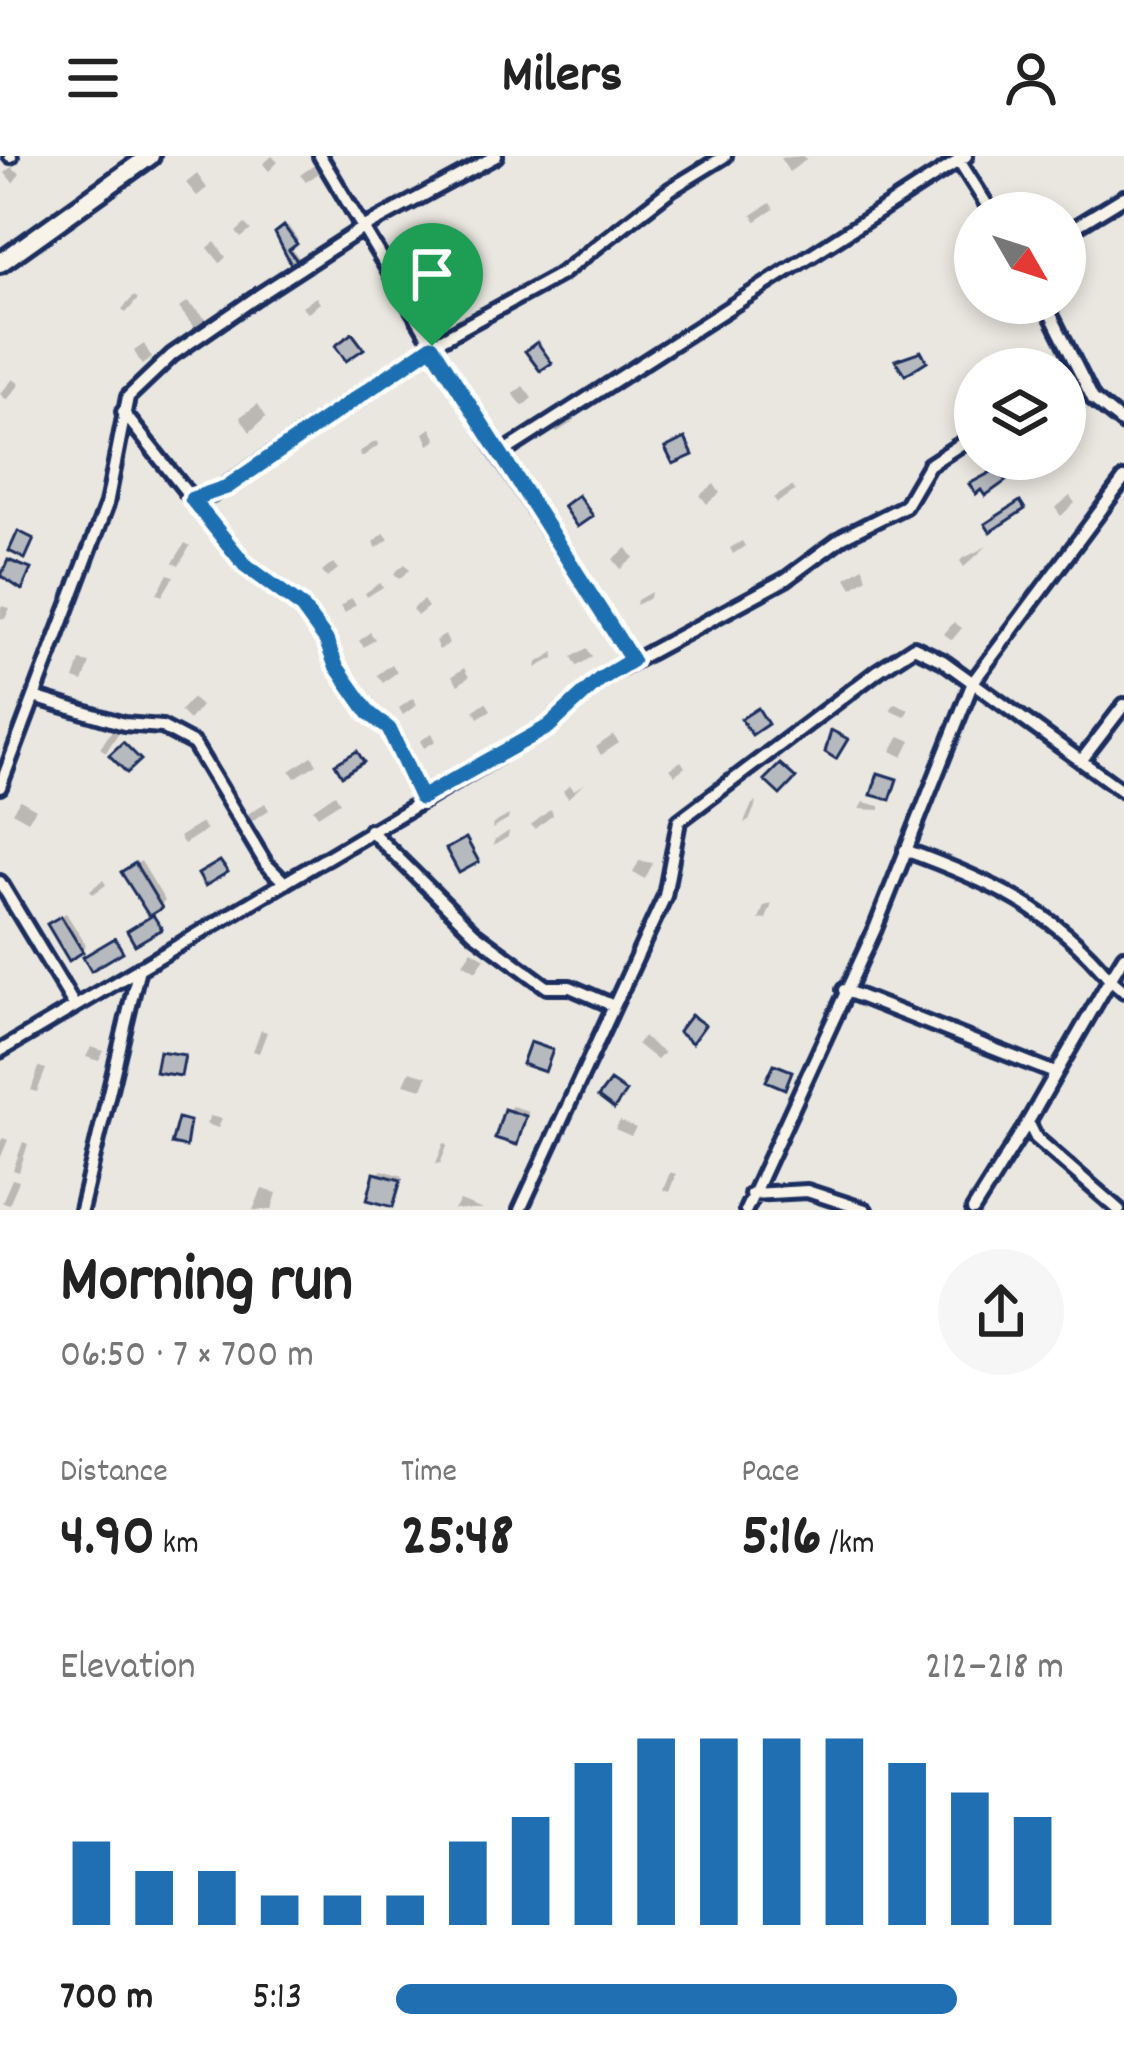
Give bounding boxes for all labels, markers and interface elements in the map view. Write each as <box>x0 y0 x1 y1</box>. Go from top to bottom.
text: Milers <box>502 40 622 117</box>
icon: menu <box>60 45 126 111</box>
icon: person <box>998 45 1064 111</box>
north arrow <box>954 192 1086 324</box>
map controls <box>954 192 1086 480</box>
pin <box>381 223 483 346</box>
icon: arrive <box>399 241 465 307</box>
button: layers <box>954 348 1086 480</box>
text: Morning run <box>60 1238 353 1332</box>
button: share <box>938 1249 1064 1375</box>
text: 06:50 · 7 × 700 m <box>60 1330 314 1385</box>
text: Distance <box>60 1450 168 1497</box>
text: Time <box>401 1450 457 1497</box>
text: Pace <box>741 1450 800 1497</box>
text: 4.90 <box>60 1497 155 1583</box>
text: 25:48 <box>401 1497 514 1583</box>
text: 5:16 <box>741 1497 822 1583</box>
text: km <box>155 1522 199 1569</box>
text: /km <box>822 1522 875 1569</box>
text: Elevation <box>60 1642 196 1697</box>
text: 212–218 m <box>925 1642 1064 1697</box>
text: 700 m <box>60 1972 153 2027</box>
text: 5:13 <box>252 1972 302 2027</box>

